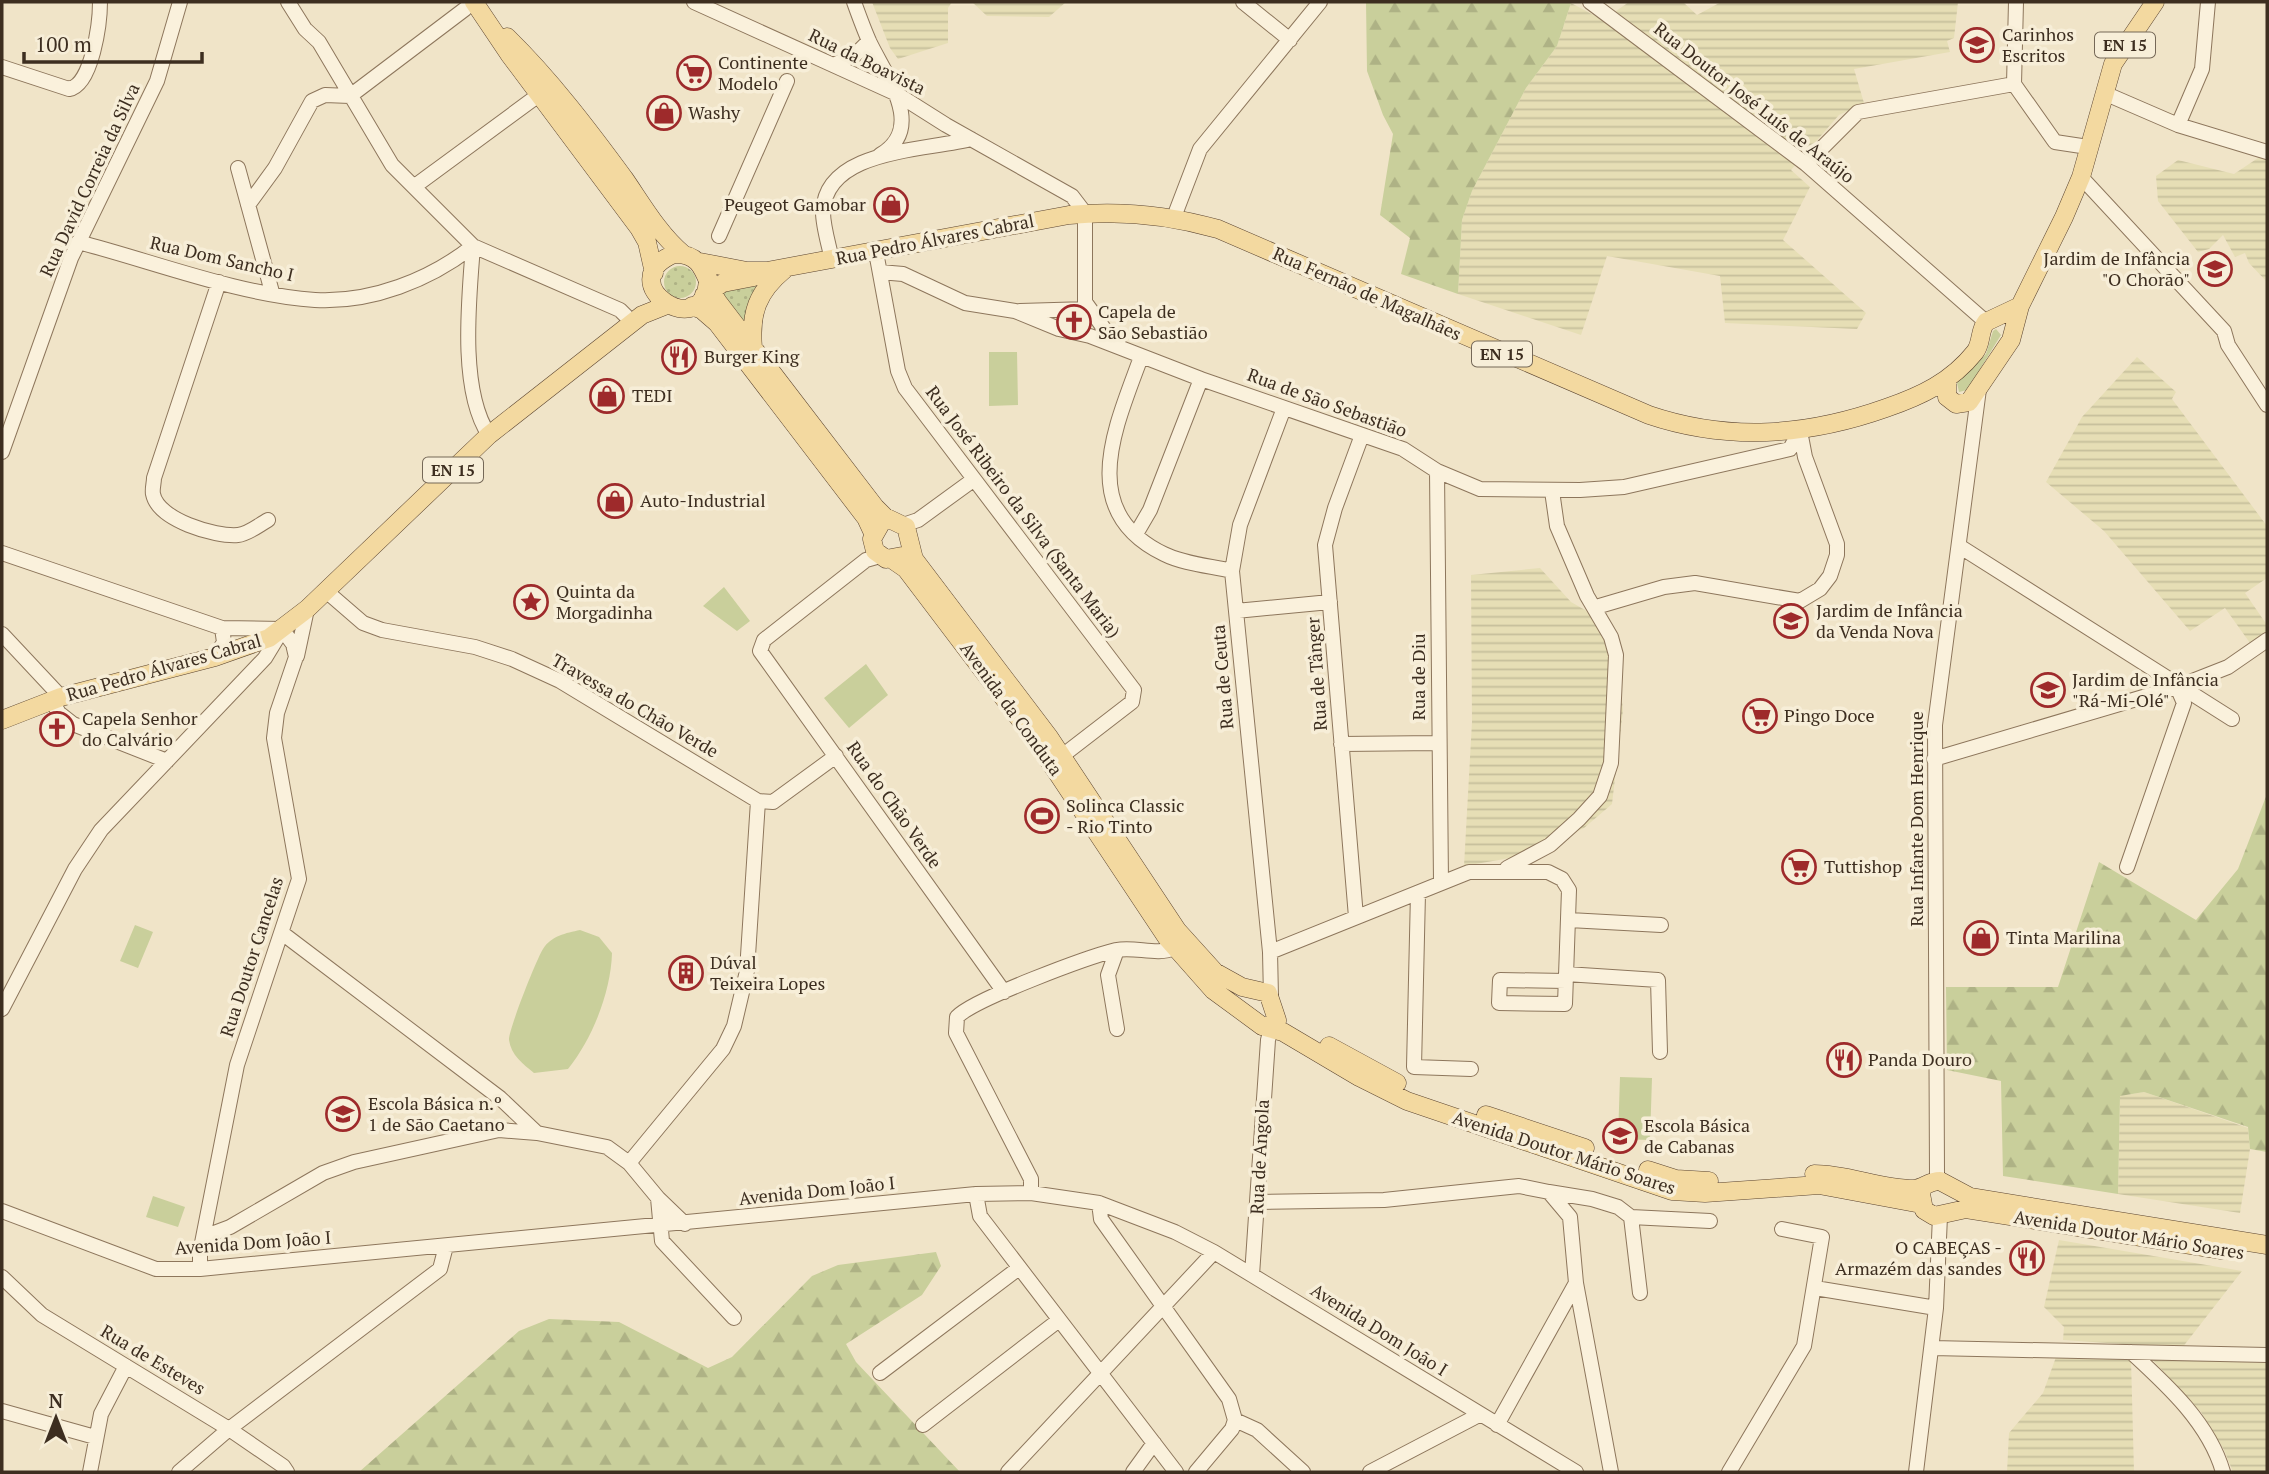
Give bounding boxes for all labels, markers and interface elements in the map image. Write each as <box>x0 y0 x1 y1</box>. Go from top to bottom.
street label: Rua Doutor José Luís de Araújo <box>1649 16 1860 188</box>
scale bar <box>24 21 203 65</box>
street label: Rua da Boavista <box>805 22 930 100</box>
place label: Carinhos Escritos <box>2002 22 2074 67</box>
school or university icon: Carinhos Escritos <box>1958 26 1996 64</box>
text: 100 m <box>35 30 92 58</box>
road number: EN 15 <box>2095 32 2155 58</box>
place label: Continente Modelo <box>718 50 808 95</box>
supermarket icon: Continente Modelo <box>675 54 713 92</box>
street label: Rua David Correia da Silva <box>34 79 145 280</box>
shop icon: Washy <box>645 94 683 132</box>
place label: Washy <box>688 100 741 124</box>
shop icon: Peugeot Gamobar <box>872 186 910 224</box>
place label: Peugeot Gamobar <box>724 192 866 216</box>
street label: Rua Pedro Álvares Cabral <box>834 208 1036 270</box>
street label: Rua Dom Sancho I <box>148 230 297 286</box>
street label: Rua Fernão de Magalhães <box>1269 241 1465 345</box>
place label: Jardim de Infância "O Chorão" <box>2043 246 2190 291</box>
school or university icon: Jardim de Infância "O Chorão" <box>2196 250 2234 288</box>
place label: Capela de São Sebastião <box>1098 299 1208 344</box>
church icon: Capela de São Sebastião <box>1055 303 1093 341</box>
restaurant icon: Burger King <box>660 338 698 376</box>
road number: EN 15 <box>1472 342 1532 366</box>
place label: Burger King <box>704 344 800 368</box>
street label: Rua de São Sebastião <box>1244 362 1411 442</box>
shop icon: TEDI <box>588 377 626 415</box>
street label: Rua José Ribeiro da Silva (Santa Maria) <box>921 381 1127 642</box>
place label: TEDI <box>632 383 673 407</box>
road number: EN 15 <box>423 457 483 482</box>
shop icon: Auto-Industrial <box>596 482 634 520</box>
place label: Auto-Industrial <box>640 488 766 512</box>
place label: Quinta da Morgadinha <box>556 579 653 624</box>
place icon: Quinta da Morgadinha <box>512 583 550 621</box>
place label: Jardim de Infância da Venda Nova <box>1816 598 1963 643</box>
school or university icon: Jardim de Infância da Venda Nova <box>1772 602 1810 640</box>
street label: Rua de Tânger <box>1300 616 1332 732</box>
street label: Rua de Ceuta <box>1205 624 1239 730</box>
street label: Rua Pedro Álvares Cabral <box>64 628 264 706</box>
street label: Rua de Diu <box>1406 633 1430 721</box>
street label: Avenida da Conduta <box>955 637 1068 780</box>
street label: Travessa do Chão Verde <box>548 648 723 763</box>
place label: Jardim de Infância "Rá-Mi-Olé" <box>2072 667 2219 712</box>
school or university icon: Jardim de Infância "Rá-Mi-Olé" <box>2029 671 2067 709</box>
supermarket icon: Pingo Doce <box>1741 697 1779 735</box>
place label: Pingo Doce <box>1784 703 1874 727</box>
place label: Capela Senhor do Calvário <box>82 706 198 751</box>
church icon: Capela Senhor do Calvário <box>38 710 76 748</box>
street label: Rua Infante Dom Henrique <box>1904 711 1928 927</box>
street label: Rua do Chão Verde <box>842 736 948 873</box>
place label: Solinca Classic - Rio Tinto <box>1066 793 1184 838</box>
sports icon: Solinca Classic - Rio Tinto <box>1023 797 1061 835</box>
supermarket icon: Tuttishop <box>1780 848 1818 886</box>
place label: Tuttishop <box>1824 854 1902 878</box>
street label: Rua Doutor Cancelas <box>214 874 288 1040</box>
shop icon: Tinta Marilina <box>1962 919 2000 957</box>
place label: Tinta Marilina <box>2006 925 2121 949</box>
place label: Dúval Teixeira Lopes <box>710 950 825 995</box>
building icon: Dúval Teixeira Lopes <box>667 954 705 992</box>
restaurant icon: Panda Douro <box>1825 1041 1863 1079</box>
place label: Panda Douro <box>1868 1047 1972 1071</box>
place label: Escola Básica n.º 1 de São Caetano <box>368 1091 505 1136</box>
school or university icon: Escola Básica n.º 1 de São Caetano <box>324 1095 362 1133</box>
street label: Rua de Angola <box>1244 1099 1274 1215</box>
street label: Avenida Doutor Mário Soares <box>1450 1105 1679 1199</box>
place label: Escola Básica de Cabanas <box>1644 1113 1750 1158</box>
school or university icon: Escola Básica de Cabanas <box>1601 1117 1639 1155</box>
street label: Avenida Dom João I <box>738 1170 896 1210</box>
street label: Avenida Doutor Mário Soares <box>2012 1204 2246 1264</box>
street label: Avenida Dom João I <box>174 1225 332 1259</box>
place label: O CABEÇAS - Armazém das sandes <box>1835 1235 2002 1280</box>
restaurant icon: O CABEÇAS - Armazém das sandes <box>2008 1239 2046 1277</box>
street label: Avenida Dom João I <box>1307 1277 1452 1381</box>
street label: Rua de Esteves <box>97 1318 210 1400</box>
north arrow <box>21 1383 91 1453</box>
text: N <box>49 1388 64 1413</box>

